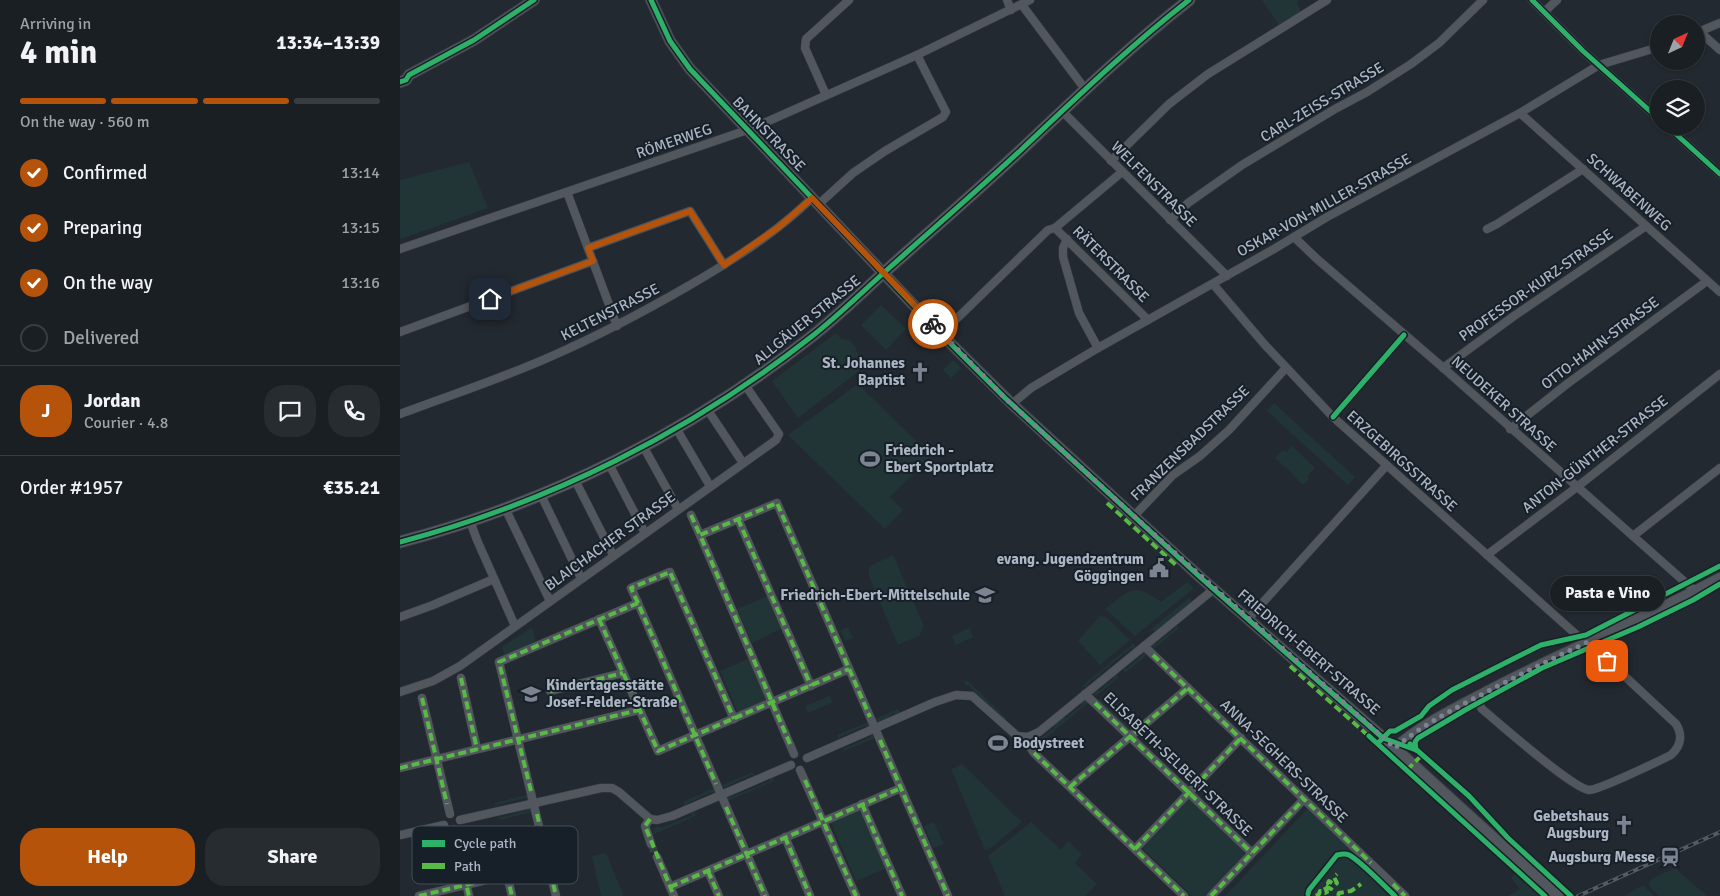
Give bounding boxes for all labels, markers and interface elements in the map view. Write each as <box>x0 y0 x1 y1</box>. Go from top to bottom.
text: Arriving in <box>20 14 91 34</box>
north arrow <box>1650 15 1705 70</box>
map controls <box>1650 15 1705 135</box>
text: 13:34–13:39 <box>276 31 380 55</box>
text: 4 min <box>20 33 97 72</box>
street label: CARL-ZEISS-STRASSE <box>1257 58 1387 146</box>
button: layers <box>1650 80 1705 135</box>
street label: BAHNSTRASSE <box>729 93 809 175</box>
text: On the way · 560 m <box>20 112 150 132</box>
street label: RÖMERWEG <box>634 120 714 162</box>
street label: WELFENSTRASSE <box>1107 137 1201 231</box>
street label: OSKAR-VON-MILLER-STRASSE <box>1234 149 1414 261</box>
street label: SCHWABENWEG <box>1583 149 1675 235</box>
icon: check <box>20 159 48 187</box>
text: Confirmed <box>63 161 147 185</box>
text: 13:14 <box>341 163 380 183</box>
icon: check <box>20 214 48 242</box>
text: Preparing <box>63 216 142 240</box>
text: 13:15 <box>341 218 380 238</box>
street label: RÄTERSTRASSE <box>1069 222 1153 306</box>
street label: PROFESSOR-KURZ-STRASSE <box>1456 225 1616 345</box>
icon: check <box>20 269 48 297</box>
text: On the way <box>63 271 153 295</box>
street label: ALLGÄUER STRASSE <box>750 271 864 369</box>
text: 13:16 <box>341 273 380 293</box>
pin <box>469 278 511 320</box>
street label: KELTENSTRASSE <box>558 279 662 345</box>
icon: home <box>476 285 504 313</box>
street label: OTTO-HAHN-STRASSE <box>1538 293 1662 393</box>
courier <box>908 299 958 349</box>
icon: bike <box>919 310 947 338</box>
text: Delivered <box>63 326 139 350</box>
street label: NEUDEKER STRASSE <box>1448 352 1560 456</box>
place label: St. Johannes Baptist <box>822 354 905 389</box>
church icon: St. Johannes Baptist <box>909 361 931 383</box>
street label: FRANZENSBADSTRASSE <box>1127 382 1253 504</box>
button: chat <box>264 385 316 437</box>
button: phone <box>328 385 380 437</box>
text: Jordan <box>84 389 141 413</box>
street label: ANTON-GÜNTHER-STRASSE <box>1518 391 1672 517</box>
text: J <box>42 399 50 423</box>
street label: ERZGEBIRGSSTRASSE <box>1343 407 1461 515</box>
text: Courier · 4.8 <box>84 413 168 433</box>
place label: Friedrich - Ebert Sportplatz <box>885 441 994 476</box>
sports icon: Friedrich - Ebert Sportplatz <box>859 448 881 470</box>
text: Order #1957 <box>20 476 123 500</box>
text: €35.21 <box>323 476 380 500</box>
street label: BLAICHACHER STRASSE <box>541 488 679 594</box>
place label: evang. Jugendzentrum Göggingen <box>997 550 1144 585</box>
public building icon: evang. Jugendzentrum Göggingen <box>1148 557 1170 579</box>
callout: Pasta e Vino <box>1550 576 1664 611</box>
text: Pasta e Vino <box>1565 583 1650 603</box>
school or university icon: Friedrich-Ebert-Mittelschule <box>974 584 996 606</box>
street label: FRIEDRICH-EBERT-STRASSE <box>1234 585 1384 719</box>
place label: Friedrich-Ebert-Mittelschule <box>780 586 970 604</box>
pin <box>1586 640 1628 682</box>
icon: bag <box>1593 647 1621 675</box>
place label: Kindertagesstätte Josef-Felder-Straße <box>546 676 678 711</box>
school or university icon: Kindertagesstätte Josef-Felder-Straße <box>520 683 542 705</box>
street label: ELISABETH-SELBERT-STRASSE <box>1100 688 1256 840</box>
street label: ANNA-SEGHERS-STRASSE <box>1217 695 1351 827</box>
sports icon: Bodystreet <box>987 732 1009 754</box>
place label: Bodystreet <box>1013 734 1084 752</box>
place label: Gebetshaus Augsburg <box>1533 807 1609 842</box>
church icon: Gebetshaus Augsburg <box>1613 814 1635 836</box>
legend <box>412 826 578 884</box>
button: Help <box>20 828 195 886</box>
button: Share <box>205 828 380 886</box>
text: Cycle path <box>454 835 516 852</box>
station icon: Augsburg Messe <box>1659 846 1681 868</box>
place label: Augsburg Messe <box>1549 848 1655 866</box>
text: Path <box>454 858 481 875</box>

